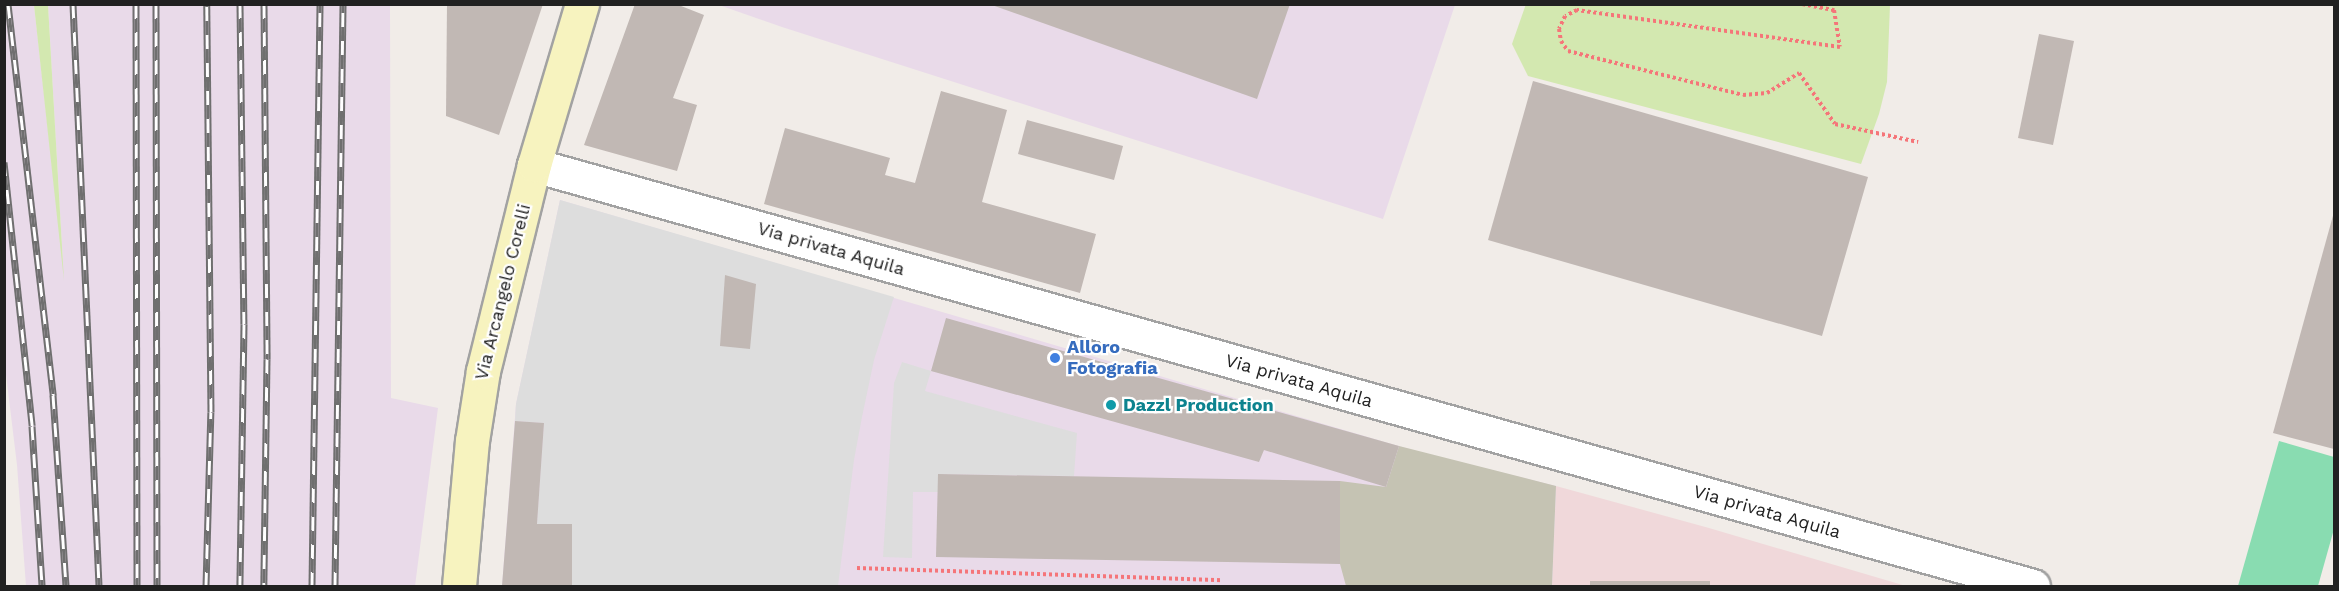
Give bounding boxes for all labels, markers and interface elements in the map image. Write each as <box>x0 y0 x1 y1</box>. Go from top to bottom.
street label: Via Arcangelo Corelli <box>471 201 535 383</box>
street label: Via privata Aquila <box>754 217 908 281</box>
place label: Alloro Fotografia <box>1067 337 1158 380</box>
street label: Via privata Aquila <box>1222 349 1376 413</box>
marker: Alloro Fotografia <box>1048 351 1062 365</box>
place label: Dazzl Production <box>1123 394 1274 416</box>
marker: Dazzl Production <box>1104 398 1118 412</box>
street label: Via privata Aquila <box>1690 480 1844 544</box>

